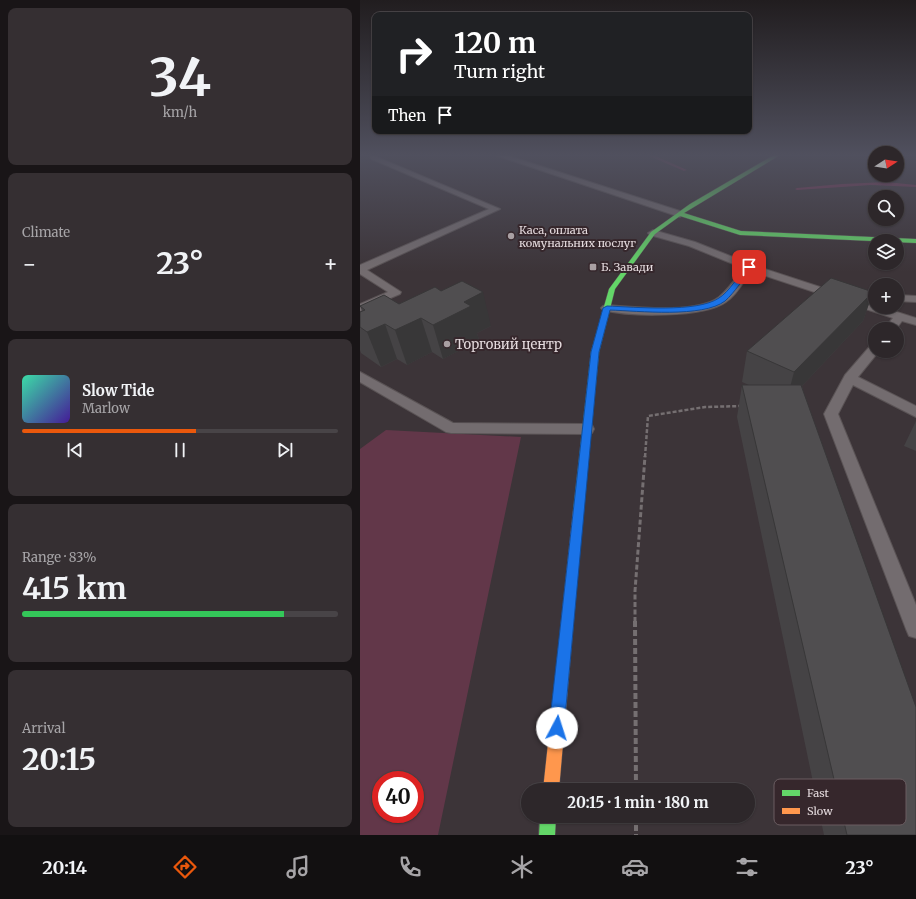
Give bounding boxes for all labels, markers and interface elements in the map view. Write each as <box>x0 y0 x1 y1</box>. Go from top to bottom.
text: 120 m <box>454 25 536 61</box>
icon: right <box>388 28 440 80</box>
text: 34 <box>149 45 211 110</box>
text: Turn right <box>454 60 545 83</box>
text: km/h <box>163 104 197 121</box>
icon: arrive <box>434 104 456 126</box>
text: Then <box>388 106 426 125</box>
north arrow <box>868 146 904 182</box>
map controls <box>868 146 904 358</box>
button: search <box>868 190 904 226</box>
place label: Каса, оплата комунальних послуг <box>519 223 636 250</box>
text: Climate <box>22 224 70 241</box>
marker: Каса, оплата комунальних послуг <box>506 231 516 241</box>
button: layers <box>868 234 904 270</box>
text: 23° <box>156 244 204 282</box>
text: − <box>22 250 37 278</box>
text: + <box>323 250 338 278</box>
pin <box>732 250 766 284</box>
icon: arrive <box>738 256 760 278</box>
place label: Б. Завади <box>601 260 654 274</box>
marker: Б. Завади <box>588 262 598 272</box>
button: + <box>868 278 904 314</box>
button: − <box>868 322 904 358</box>
place label: Торговий центр <box>455 336 562 353</box>
marker: Торговий центр <box>442 339 452 349</box>
text: Slow Tide <box>82 381 154 400</box>
text: Marlow <box>82 400 130 417</box>
icon: previous <box>64 439 86 461</box>
icon: pause <box>169 439 191 461</box>
icon: next <box>274 439 296 461</box>
text: Range · 83% <box>22 549 96 566</box>
text: 415 km <box>22 569 127 607</box>
position arrow <box>536 707 578 749</box>
text: Arrival <box>22 720 65 737</box>
text: 20:15 <box>22 740 96 778</box>
speed limit sign: 40 <box>372 771 424 823</box>
legend <box>774 779 906 825</box>
text: Fast <box>807 786 830 800</box>
text: 20:15 · 1 min · 180 m <box>567 793 709 812</box>
text: Slow <box>807 804 833 818</box>
icon: directions <box>171 853 199 881</box>
icon: music <box>284 853 312 881</box>
icon: phone <box>396 853 424 881</box>
icon: climate <box>508 853 536 881</box>
icon: car <box>621 853 649 881</box>
icon: filters <box>733 853 761 881</box>
text: 20:14 <box>42 856 87 879</box>
text: 23° <box>845 856 874 879</box>

